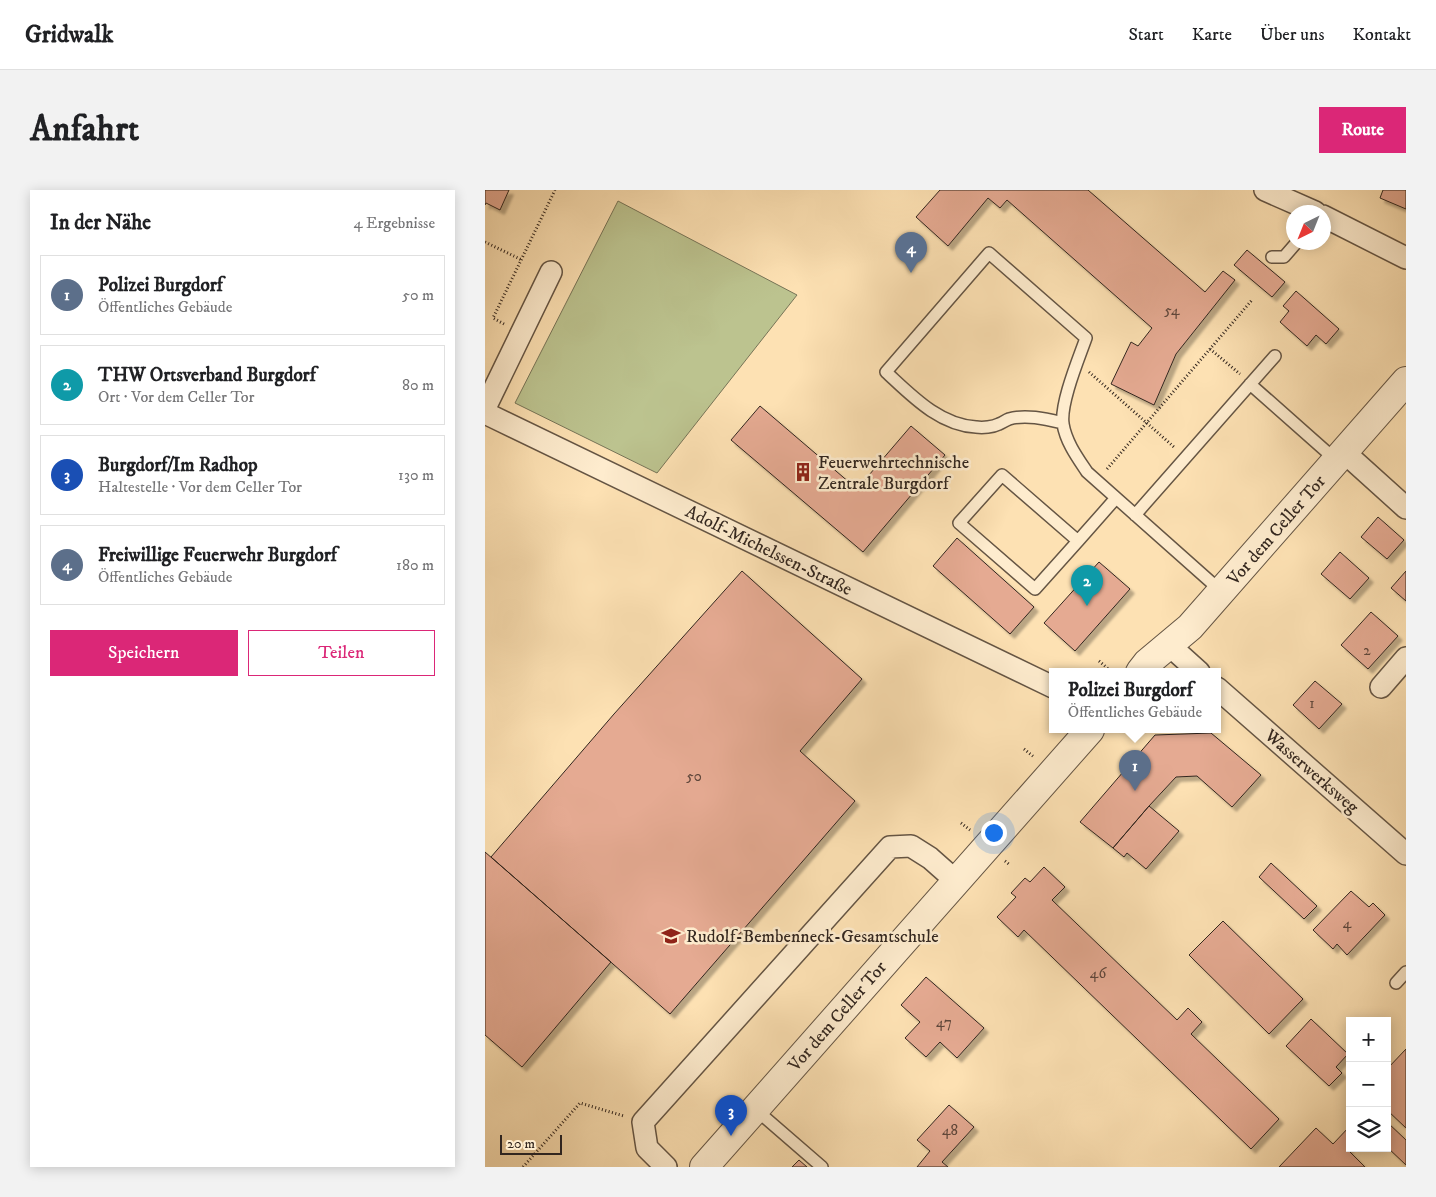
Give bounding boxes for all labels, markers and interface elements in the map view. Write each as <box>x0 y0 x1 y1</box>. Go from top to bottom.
text: Gridwalk <box>25 20 113 50</box>
text: Start <box>1128 24 1164 46</box>
text: Karte <box>1192 24 1232 46</box>
text: Über uns <box>1260 24 1324 46</box>
text: Kontakt <box>1352 24 1411 46</box>
button: Route <box>1319 107 1406 153</box>
text: Anfahrt <box>30 108 139 152</box>
north arrow <box>1286 205 1331 250</box>
text: In der Nähe <box>50 210 151 236</box>
text: 4 Ergebnisse <box>353 213 435 233</box>
pin: 4 <box>895 232 927 273</box>
text: Polizei Burgdorf <box>98 274 223 297</box>
text: 1 <box>64 285 70 305</box>
text: 50 m <box>402 285 434 305</box>
text: Öffentliches Gebäude <box>98 297 232 317</box>
house number: 54 <box>1164 301 1180 320</box>
text: THW Ortsverband Burgdorf <box>98 364 316 387</box>
text: 2 <box>63 375 71 395</box>
text: 80 m <box>402 375 434 395</box>
text: Ort · Vor dem Celler Tor <box>98 387 254 407</box>
place label: Feuerwehrtechnische Zentrale Burgdorf <box>818 452 969 495</box>
text: Burgdorf/Im Radhop <box>98 454 258 477</box>
building icon: Feuerwehrtechnische Zentrale Burgdorf <box>792 461 814 483</box>
text: 3 <box>64 465 70 485</box>
text: 130 m <box>398 465 434 485</box>
street label: Vor dem Celler Tor <box>1222 471 1331 591</box>
text: Haltestelle · Vor dem Celler Tor <box>98 477 302 497</box>
street label: Adolf-Michelssen-Straße <box>682 501 855 601</box>
text: Freiwillige Feuerwehr Burgdorf <box>98 544 337 567</box>
text: 4 <box>62 555 72 575</box>
text: 180 m <box>396 555 434 575</box>
pin: 2 <box>1071 565 1103 606</box>
text: Öffentliches Gebäude <box>98 567 232 587</box>
button: Speichern <box>50 630 238 676</box>
button: Teilen <box>248 630 435 676</box>
house number: 2 <box>1363 641 1371 660</box>
popup <box>1049 668 1221 733</box>
text: Polizei Burgdorf <box>1068 679 1193 702</box>
house number: 1 <box>1309 694 1315 713</box>
text: Öffentliches Gebäude <box>1068 702 1202 722</box>
street label: Wasserwerksweg <box>1259 724 1363 819</box>
pin: 1 <box>1119 750 1151 791</box>
house number: 50 <box>686 767 702 786</box>
your location <box>981 820 1007 846</box>
house number: 4 <box>1343 914 1352 933</box>
school or university icon: Rudolf-Bembenneck-Gesamtschule <box>660 925 682 947</box>
place label: Rudolf-Bembenneck-Gesamtschule <box>686 926 939 948</box>
street label: Vor dem Celler Tor <box>783 957 892 1077</box>
house number: 46 <box>1090 964 1107 983</box>
house number: 47 <box>936 1013 952 1032</box>
map controls <box>1346 1017 1391 1152</box>
button: + <box>1346 1017 1391 1062</box>
button: − <box>1346 1062 1391 1107</box>
pin: 3 <box>715 1095 747 1136</box>
button: layers <box>1346 1107 1391 1152</box>
house number: 48 <box>942 1121 958 1140</box>
scale bar <box>500 1132 563 1155</box>
text: 20 m <box>507 1135 535 1153</box>

